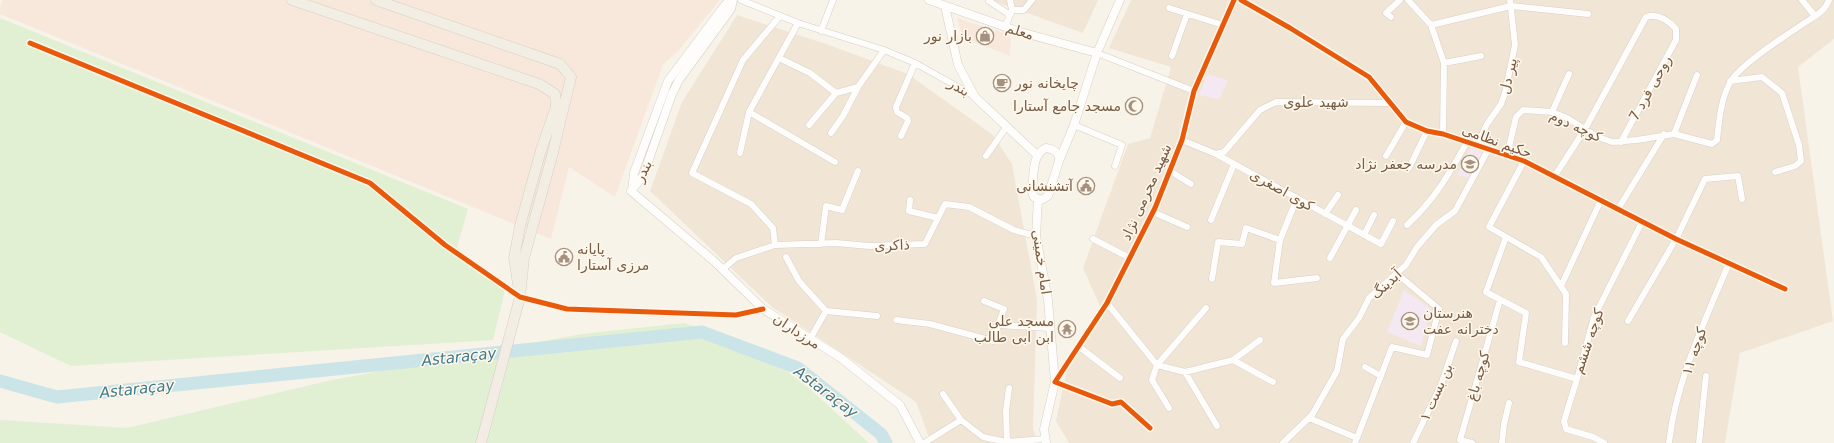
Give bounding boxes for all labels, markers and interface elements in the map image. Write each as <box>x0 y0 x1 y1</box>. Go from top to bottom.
street label: معلم <box>1004 19 1036 44</box>
shop icon: بازار نور <box>975 26 995 46</box>
place label: بازار نور <box>923 28 972 45</box>
street label: روحی فرد 7 <box>1625 52 1675 124</box>
street label: پیر دل <box>1496 56 1521 96</box>
cafe icon: چایخانه نور <box>992 73 1012 93</box>
street label: بندر <box>944 74 973 100</box>
place label: چایخانه نور <box>1014 75 1079 92</box>
street label: شهید علوی <box>1283 94 1349 111</box>
mosque icon: مسجد جامع آستارا <box>1124 96 1144 116</box>
place label: مسجد جامع آستارا <box>1013 98 1121 115</box>
street label: کوچه دوم <box>1547 107 1605 146</box>
street label: حکیم نظامی <box>1460 121 1534 162</box>
street label: شهید محرمی نژاد <box>1118 141 1175 243</box>
school or university icon: مدرسه جعفر نژاد <box>1460 154 1480 174</box>
place label: مدرسه جعفر نژاد <box>1355 156 1457 173</box>
street label: بندر <box>630 158 656 186</box>
street label: کوی اصغری <box>1247 166 1317 215</box>
public building icon: آتشنشانی <box>1076 176 1096 196</box>
place label: آتشنشانی <box>1016 178 1074 194</box>
street label: امام خمینی <box>1030 228 1054 296</box>
street label: ذاکری <box>874 236 910 255</box>
place label: پایانه مرزی آستارا <box>577 241 649 274</box>
public building icon: پایانه مرزی آستارا <box>554 247 574 267</box>
street label: آبدینگ <box>1367 265 1405 302</box>
place label: هنرستان دخترانه عفت <box>1423 305 1499 338</box>
street label: کوچه ششم <box>1569 306 1608 376</box>
street label: مرزداران <box>770 310 824 353</box>
school or university icon: هنرستان دخترانه عفت <box>1400 311 1420 331</box>
place label: مسجد علی ابن ابی طالب <box>974 313 1054 346</box>
temple icon: مسجد علی ابن ابی طالب <box>1057 319 1077 339</box>
street label: کوچه ۱۱ <box>1678 325 1711 377</box>
water label: Astaraçay <box>420 344 498 370</box>
street label: کوچه باغ <box>1463 349 1494 403</box>
street label: بن بست ۱ <box>1416 361 1457 424</box>
water label: Astaraçay <box>790 362 862 422</box>
water label: Astaraçay <box>98 376 176 402</box>

